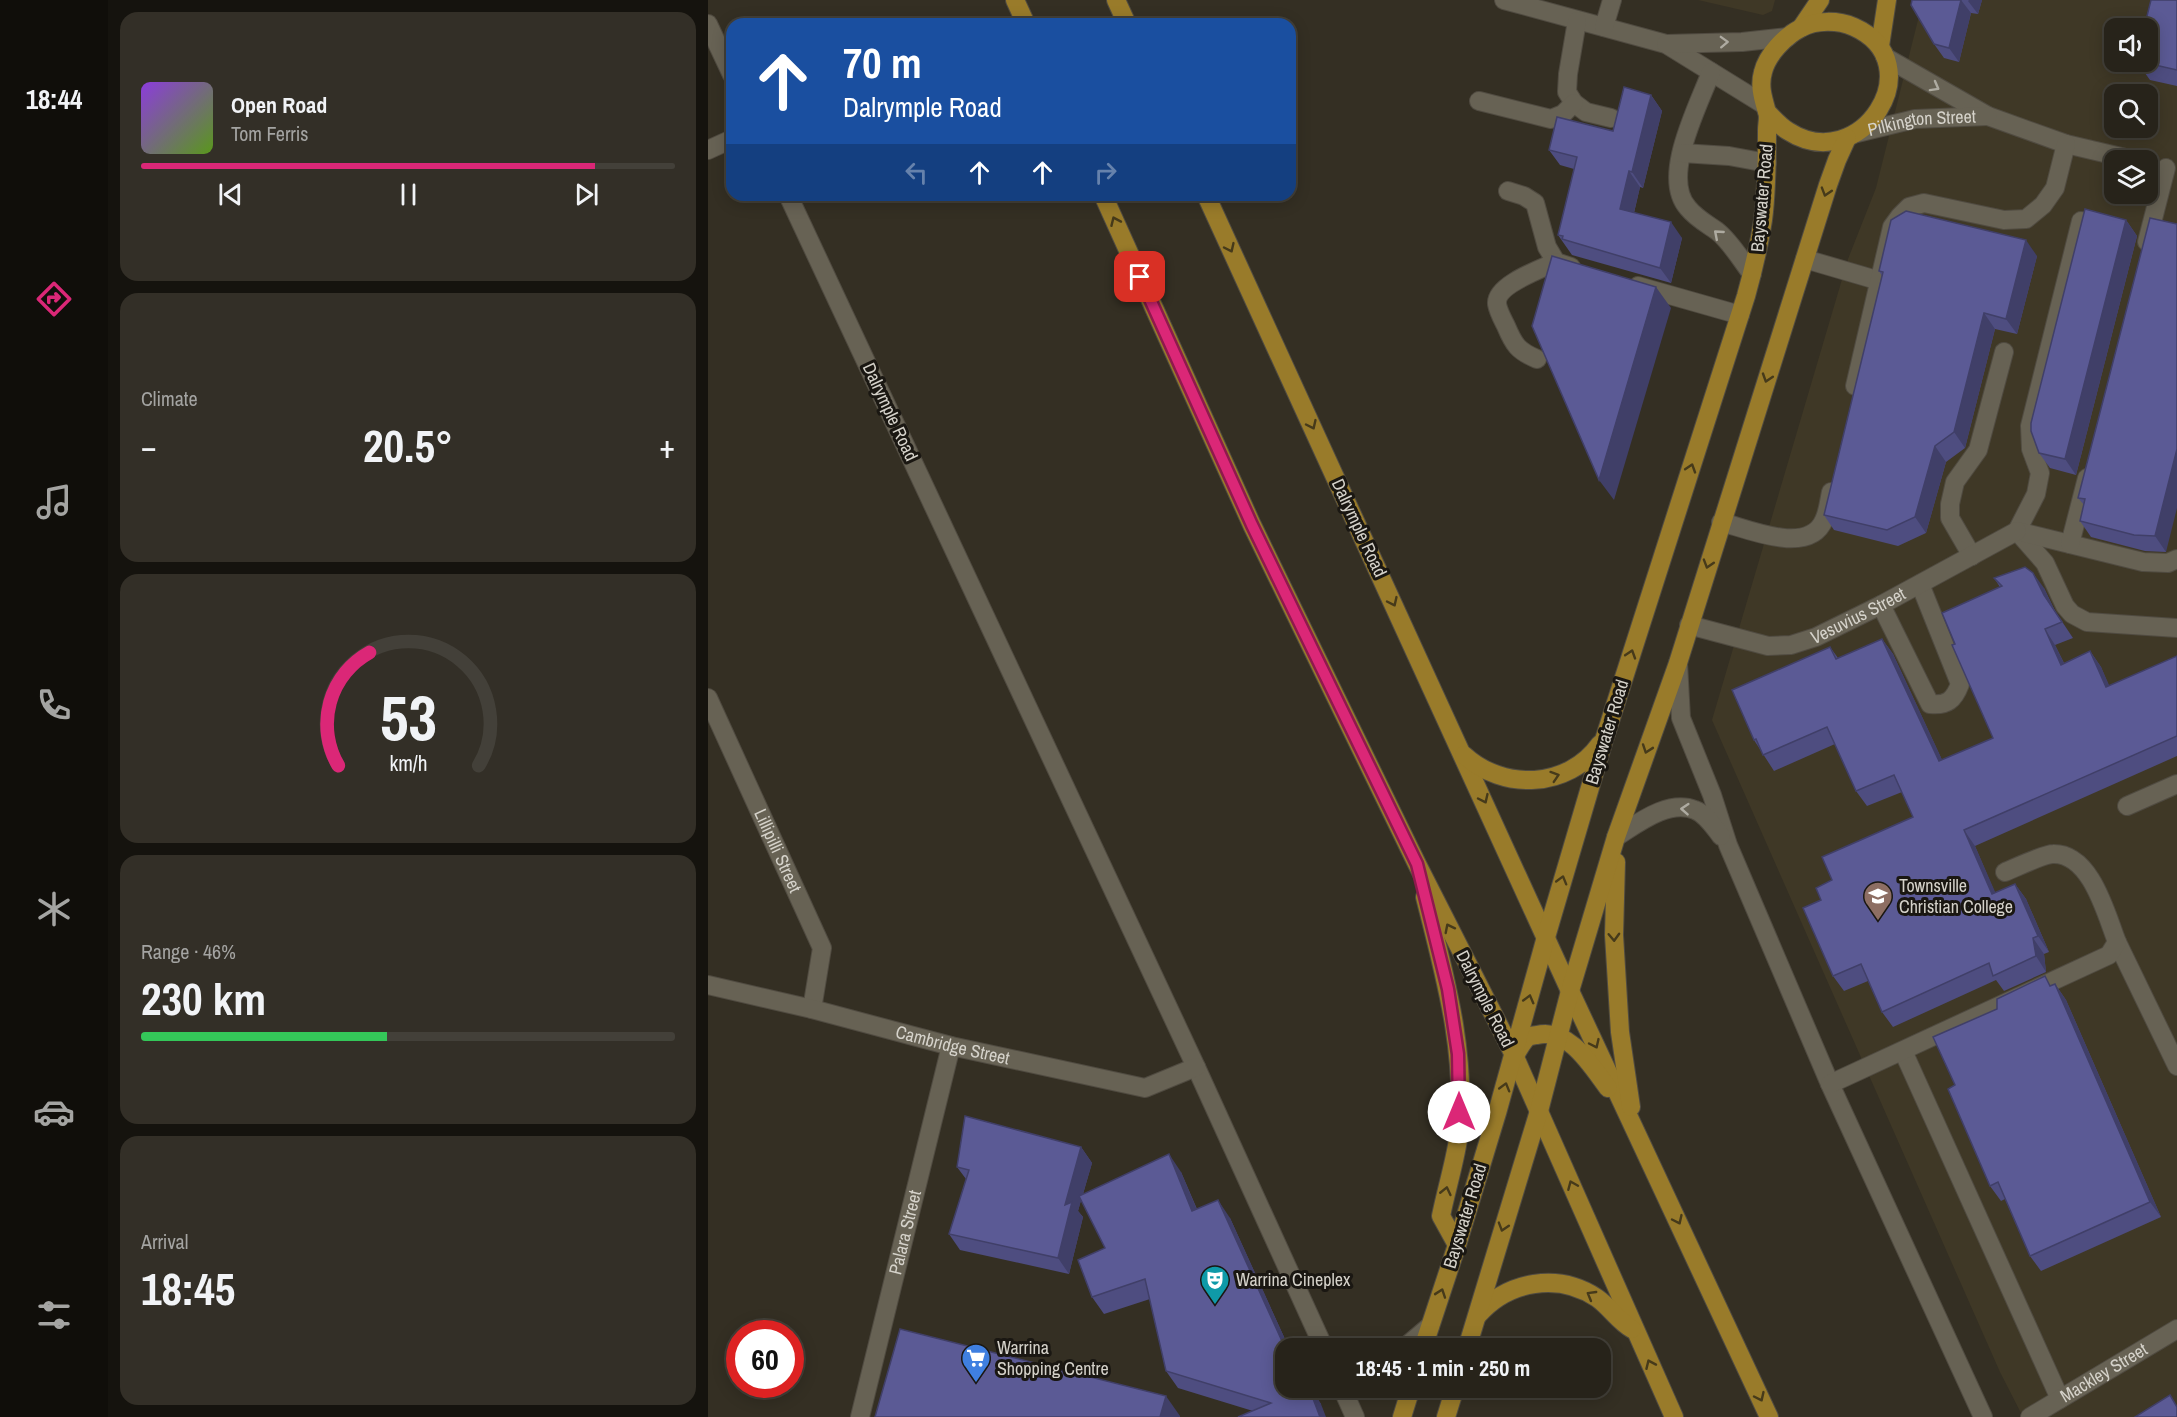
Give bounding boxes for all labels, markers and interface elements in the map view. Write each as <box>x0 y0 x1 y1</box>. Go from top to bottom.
map controls <box>2104 18 2158 204</box>
button: sound <box>2104 18 2158 72</box>
text: 70 m <box>843 35 922 91</box>
one-way arrow <box>1719 36 1728 49</box>
icon: ahead <box>744 42 822 120</box>
one-way arrow <box>1929 80 1939 91</box>
text: 18:44 <box>26 81 82 117</box>
button: search <box>2104 84 2158 138</box>
text: Dalrymple Road <box>843 89 1002 125</box>
text: Open Road <box>231 90 327 120</box>
street label: Pilkington Street <box>1865 104 1976 142</box>
text: Tom Ferris <box>231 120 309 147</box>
street label: Bayswater Road <box>1744 143 1779 253</box>
button: layers <box>2104 150 2158 204</box>
icon: left <box>900 156 933 189</box>
icon: ahead <box>963 156 996 189</box>
icon: ahead <box>1026 156 1059 189</box>
icon: right <box>1089 156 1122 189</box>
icon: previous <box>214 178 247 211</box>
icon: pause <box>392 178 425 211</box>
icon: next <box>570 178 603 211</box>
one-way arrow <box>1821 186 1833 197</box>
one-way arrow <box>1110 216 1122 227</box>
one-way arrow <box>1714 230 1725 241</box>
one-way arrow <box>1223 242 1235 253</box>
pin <box>1114 251 1165 302</box>
icon: arrive <box>1123 260 1156 293</box>
icon: directions <box>33 278 75 320</box>
street label: Dalrymple Road <box>857 359 924 465</box>
one-way arrow <box>1762 372 1774 383</box>
text: Climate <box>141 385 198 412</box>
text: 20.5° <box>363 415 453 476</box>
one-way arrow <box>1304 419 1316 430</box>
text: − <box>141 424 157 468</box>
text: + <box>659 424 675 468</box>
one-way arrow <box>1683 463 1696 474</box>
street label: Dalrymple Road <box>1326 475 1393 581</box>
icon: music <box>33 481 75 523</box>
one-way arrow <box>1703 558 1715 569</box>
street label: Vesuvius Street <box>1807 581 1910 650</box>
one-way arrow <box>1386 596 1398 607</box>
one-way arrow <box>1624 649 1636 660</box>
text: 53 <box>380 675 436 759</box>
street label: Bayswater Road <box>1579 676 1634 787</box>
icon: phone <box>33 684 75 726</box>
one-way arrow <box>1642 743 1655 754</box>
text: km/h <box>389 749 427 778</box>
one-way arrow <box>1549 771 1560 783</box>
one-way arrow <box>1476 792 1488 803</box>
one-way arrow <box>1680 803 1689 816</box>
street label: Lillipilli Street <box>748 805 808 897</box>
place label: Townsville Christian College <box>1899 873 2013 919</box>
one-way arrow <box>1555 876 1567 886</box>
school or university icon: Townsville Christian College <box>1862 880 1894 922</box>
icon: climate <box>33 888 75 930</box>
one-way arrow <box>1445 924 1456 935</box>
one-way arrow <box>1608 933 1620 942</box>
text: Range · 46% <box>141 938 236 965</box>
street label: Dalrymple Road <box>1450 946 1521 1052</box>
text: 230 km <box>141 968 266 1029</box>
one-way arrow <box>1522 994 1534 1005</box>
street label: Cambridge Street <box>893 1019 1012 1070</box>
one-way arrow <box>1588 1037 1600 1048</box>
position arrow <box>1427 1080 1491 1144</box>
one-way arrow <box>1497 1082 1510 1092</box>
icon: car <box>33 1091 75 1133</box>
street label: Bayswater Road <box>1437 1160 1492 1271</box>
one-way arrow <box>1567 1180 1579 1191</box>
street label: Palara Street <box>882 1187 927 1277</box>
one-way arrow <box>1439 1187 1452 1197</box>
one-way arrow <box>1670 1214 1682 1225</box>
one-way arrow <box>1498 1222 1511 1232</box>
text: Arrival <box>141 1228 188 1255</box>
text: 18:45 <box>141 1258 235 1319</box>
theatre icon: Warrina Cineplex <box>1199 1264 1231 1306</box>
place label: Warrina Cineplex <box>1236 1267 1351 1292</box>
one-way arrow <box>1433 1288 1446 1299</box>
one-way arrow <box>1587 1291 1597 1303</box>
icon: filters <box>33 1294 75 1336</box>
speed limit sign: 60 <box>726 1320 804 1398</box>
place label: Warrina Shopping Centre <box>997 1335 1109 1381</box>
street label: Mackley Street <box>2055 1337 2152 1408</box>
supermarket icon: Warrina Shopping Centre <box>960 1342 992 1384</box>
text: 18:45 · 1 min · 250 m <box>1356 1353 1530 1383</box>
one-way arrow <box>1645 1359 1657 1370</box>
one-way arrow <box>1753 1390 1765 1401</box>

